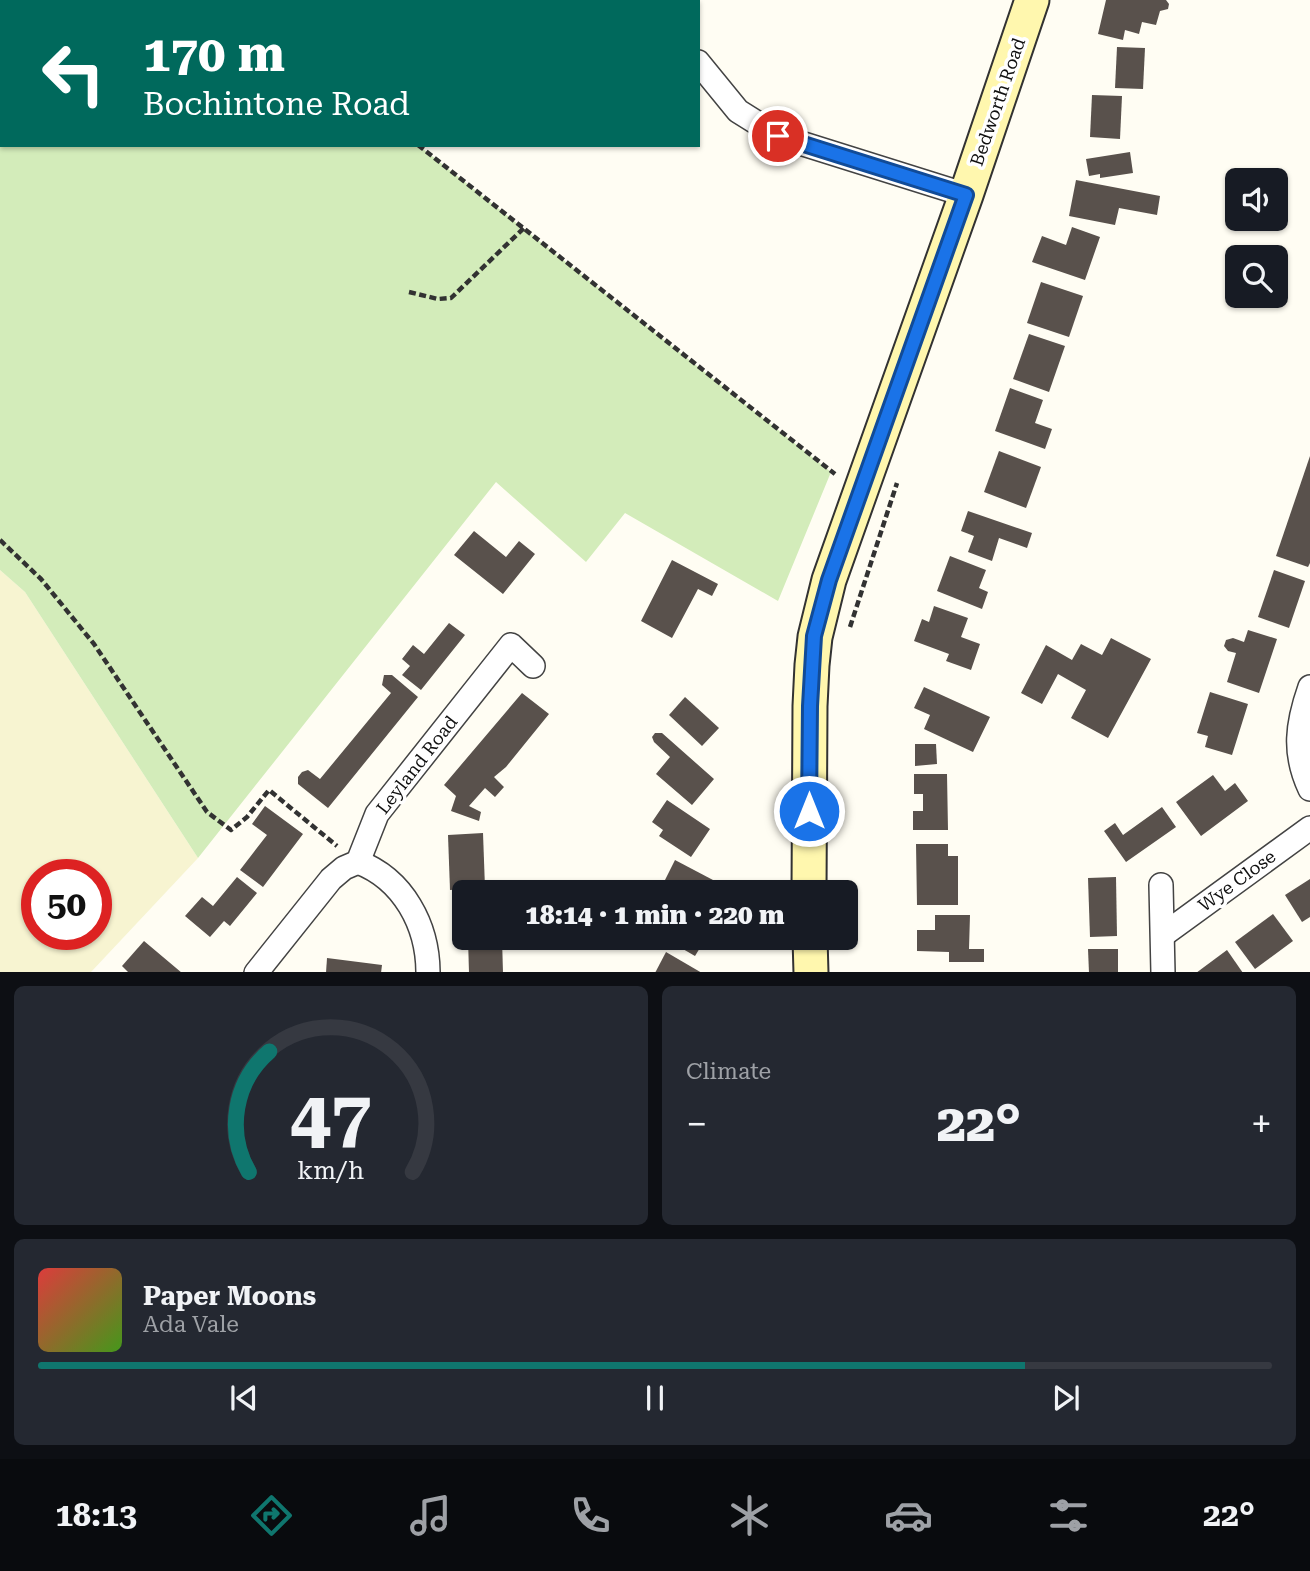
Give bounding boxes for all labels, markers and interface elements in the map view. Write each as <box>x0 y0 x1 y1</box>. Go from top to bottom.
text: 170 m <box>143 26 285 83</box>
icon: left <box>28 28 119 119</box>
street label: Bedworth Road <box>966 35 1029 169</box>
text: Bochintone Road <box>143 85 410 123</box>
pin <box>748 106 808 166</box>
icon: arrive <box>759 117 797 155</box>
map controls <box>1225 168 1288 308</box>
button: sound <box>1225 168 1288 231</box>
button: search <box>1225 245 1288 308</box>
street label: Leyland Road <box>372 711 462 818</box>
position arrow <box>772 774 846 848</box>
street label: Wye Close <box>1194 845 1280 916</box>
speed limit sign: 50 <box>21 859 112 950</box>
text: 18:14 · 1 min · 220 m <box>525 900 785 930</box>
text: Climate <box>686 1058 771 1085</box>
text: 47 <box>290 1075 372 1160</box>
text: 22° <box>937 1093 1021 1154</box>
text: − <box>686 1102 707 1146</box>
text: + <box>1251 1102 1272 1146</box>
text: km/h <box>298 1155 364 1184</box>
text: Paper Moons <box>143 1281 316 1311</box>
text: Ada Vale <box>143 1311 239 1338</box>
icon: previous <box>225 1379 263 1417</box>
icon: pause <box>636 1379 674 1417</box>
icon: next <box>1047 1379 1085 1417</box>
icon: directions <box>247 1491 296 1540</box>
icon: music <box>406 1491 455 1540</box>
icon: phone <box>566 1491 615 1540</box>
icon: climate <box>725 1491 774 1540</box>
icon: car <box>884 1491 933 1540</box>
icon: filters <box>1044 1491 1093 1540</box>
text: 18:13 <box>55 1496 137 1534</box>
text: 22° <box>1203 1496 1255 1534</box>

